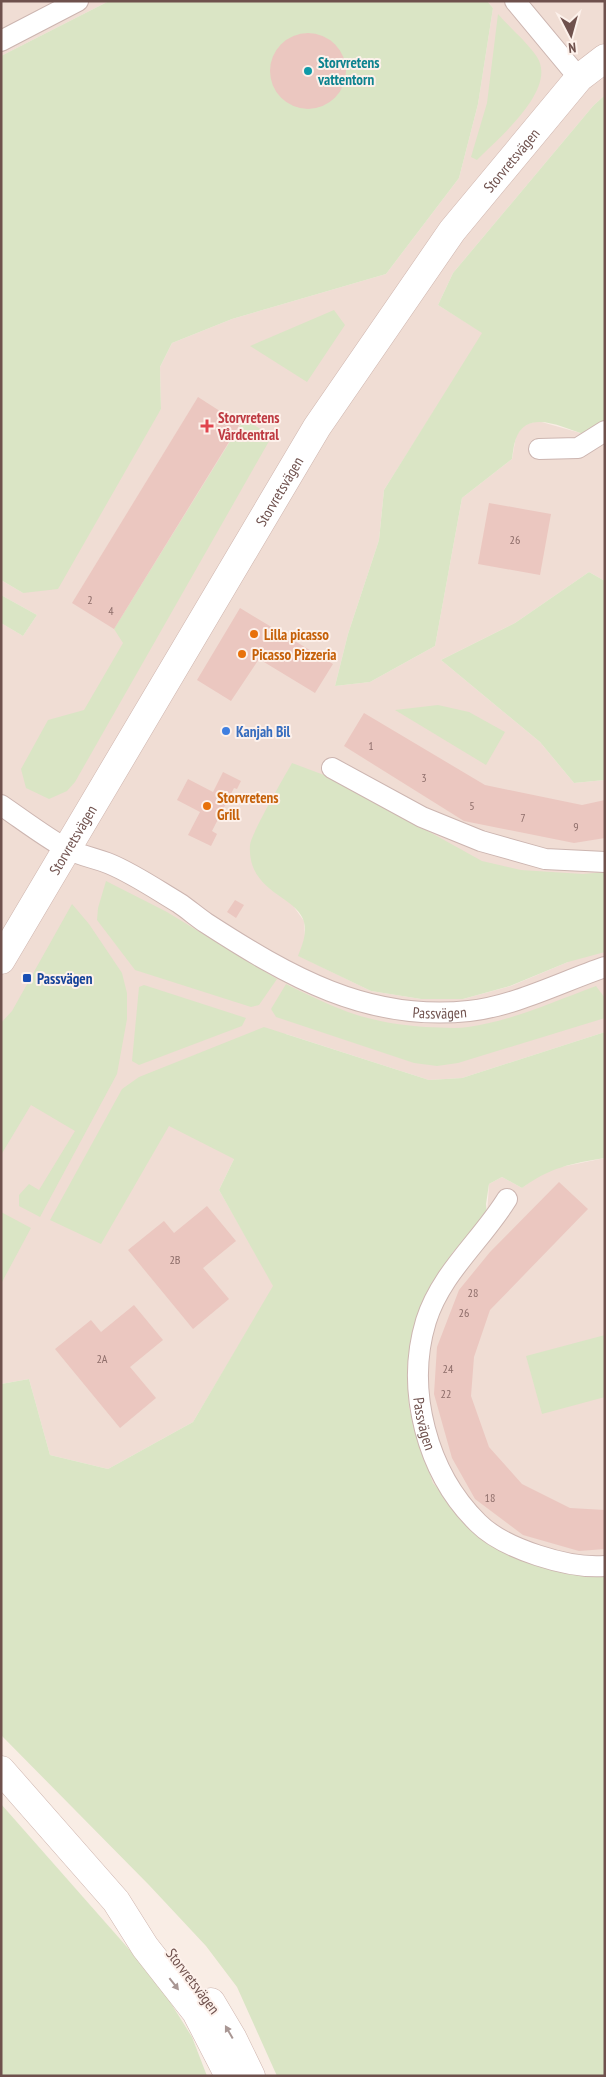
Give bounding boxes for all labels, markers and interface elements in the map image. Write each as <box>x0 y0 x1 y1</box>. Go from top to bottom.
north arrow <box>546 10 596 60</box>
text: N <box>568 39 577 57</box>
place label: Storvretens vattentorn <box>317 53 380 89</box>
marker: Storvretens vattentorn <box>302 65 314 77</box>
street label: Storvretsvägen <box>479 124 543 196</box>
place label: Storvretens Vårdcentral <box>217 408 280 444</box>
marker: Storvretens Vårdcentral <box>200 419 214 433</box>
street label: Storvretsvägen <box>251 453 307 529</box>
house number: 26 <box>510 532 520 547</box>
house number: 2 <box>87 592 93 607</box>
house number: 4 <box>108 603 114 618</box>
place label: Lilla picasso <box>264 625 329 644</box>
marker: Lilla picasso <box>248 628 260 640</box>
place label: Picasso Pizzeria <box>252 645 337 664</box>
marker: Picasso Pizzeria <box>236 648 248 660</box>
place label: Kanjah Bil <box>236 722 291 741</box>
marker: Kanjah Bil <box>220 725 232 737</box>
house number: 1 <box>368 738 374 753</box>
house number: 3 <box>421 770 427 785</box>
place label: Storvretens Grill <box>217 788 279 824</box>
house number: 5 <box>469 798 475 813</box>
marker: Storvretens Grill <box>201 800 213 812</box>
street label: Storvretsvägen <box>44 801 100 878</box>
house number: 7 <box>520 810 526 825</box>
house number: 9 <box>573 819 579 834</box>
place label: Passvägen <box>37 969 93 988</box>
marker: Passvägen <box>21 972 33 984</box>
street label: Passvägen <box>412 1002 467 1022</box>
house number: 2B <box>169 1252 181 1267</box>
house number: 28 <box>468 1285 478 1300</box>
house number: 26 <box>459 1305 469 1320</box>
house number: 2A <box>96 1351 108 1366</box>
house number: 24 <box>443 1361 454 1376</box>
house number: 22 <box>441 1386 451 1401</box>
street label: Passvägen <box>410 1396 440 1452</box>
house number: 18 <box>485 1490 495 1505</box>
street label: Storvretsvägen <box>162 1944 224 2018</box>
one-way arrow <box>169 1977 180 1990</box>
one-way arrow <box>225 2025 234 2039</box>

